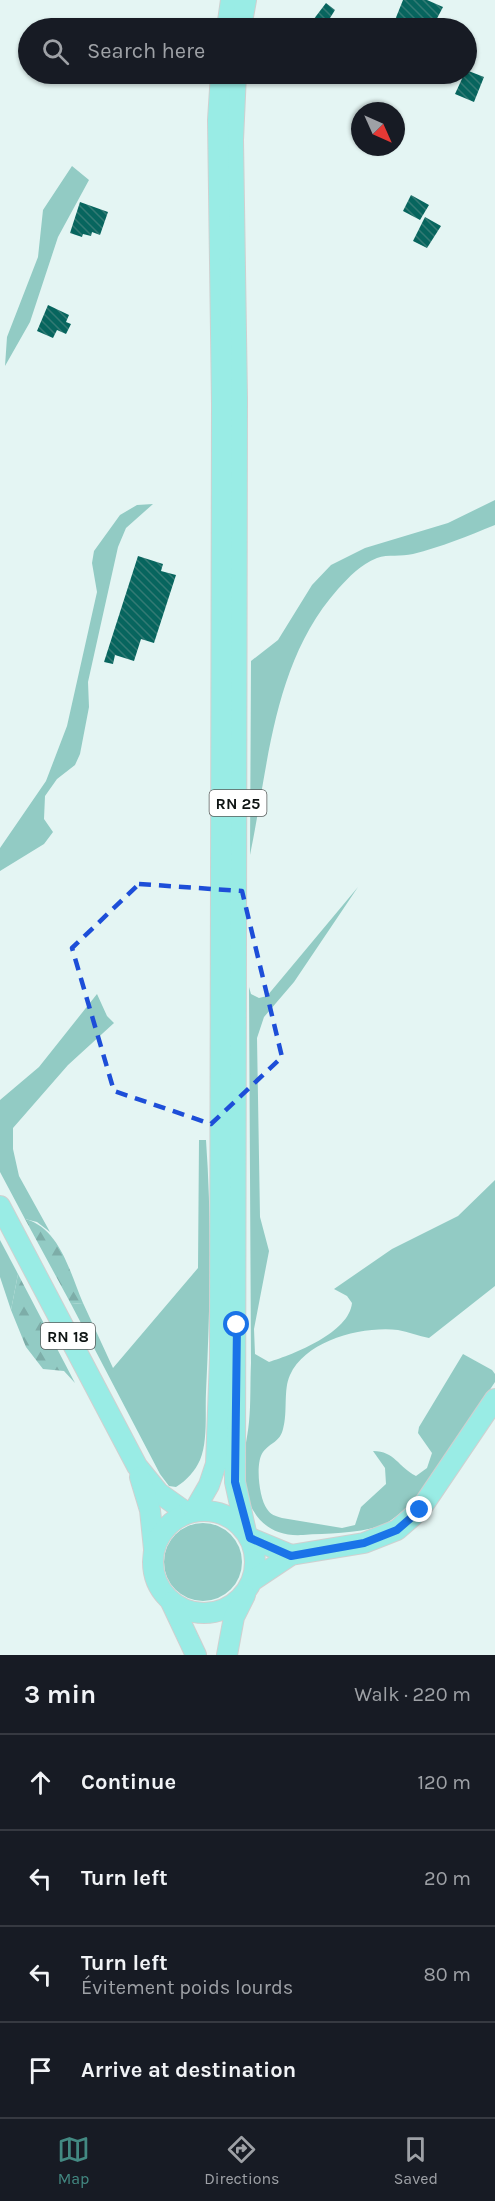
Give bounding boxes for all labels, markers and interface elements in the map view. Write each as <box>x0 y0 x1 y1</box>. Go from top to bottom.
search box <box>18 18 477 84</box>
icon: search <box>39 35 72 68</box>
text: Search here <box>87 38 205 64</box>
north arrow <box>351 102 405 156</box>
road number: RN 25 <box>210 790 266 816</box>
route start <box>223 1311 249 1337</box>
road number: RN 18 <box>41 1323 95 1349</box>
route end <box>406 1496 432 1522</box>
text: 3 min <box>24 1679 96 1710</box>
text: Walk · 220 m <box>354 1683 471 1706</box>
icon: ahead <box>24 1766 57 1799</box>
text: Continue <box>81 1769 176 1795</box>
text: 120 m <box>417 1771 471 1794</box>
icon: left <box>24 1862 57 1895</box>
text: Turn left <box>81 1865 168 1891</box>
text: 20 m <box>424 1867 471 1890</box>
text: Turn left <box>81 1950 168 1976</box>
icon: left <box>24 1958 57 1991</box>
text: 80 m <box>423 1963 471 1986</box>
text: Évitement poids lourds <box>81 1976 293 1999</box>
icon: arrive <box>24 2054 57 2087</box>
text: Arrive at destination <box>81 2057 296 2083</box>
tab: Map <box>57 2133 90 2188</box>
tab: Directions <box>204 2133 279 2188</box>
tab: Saved <box>394 2133 438 2188</box>

